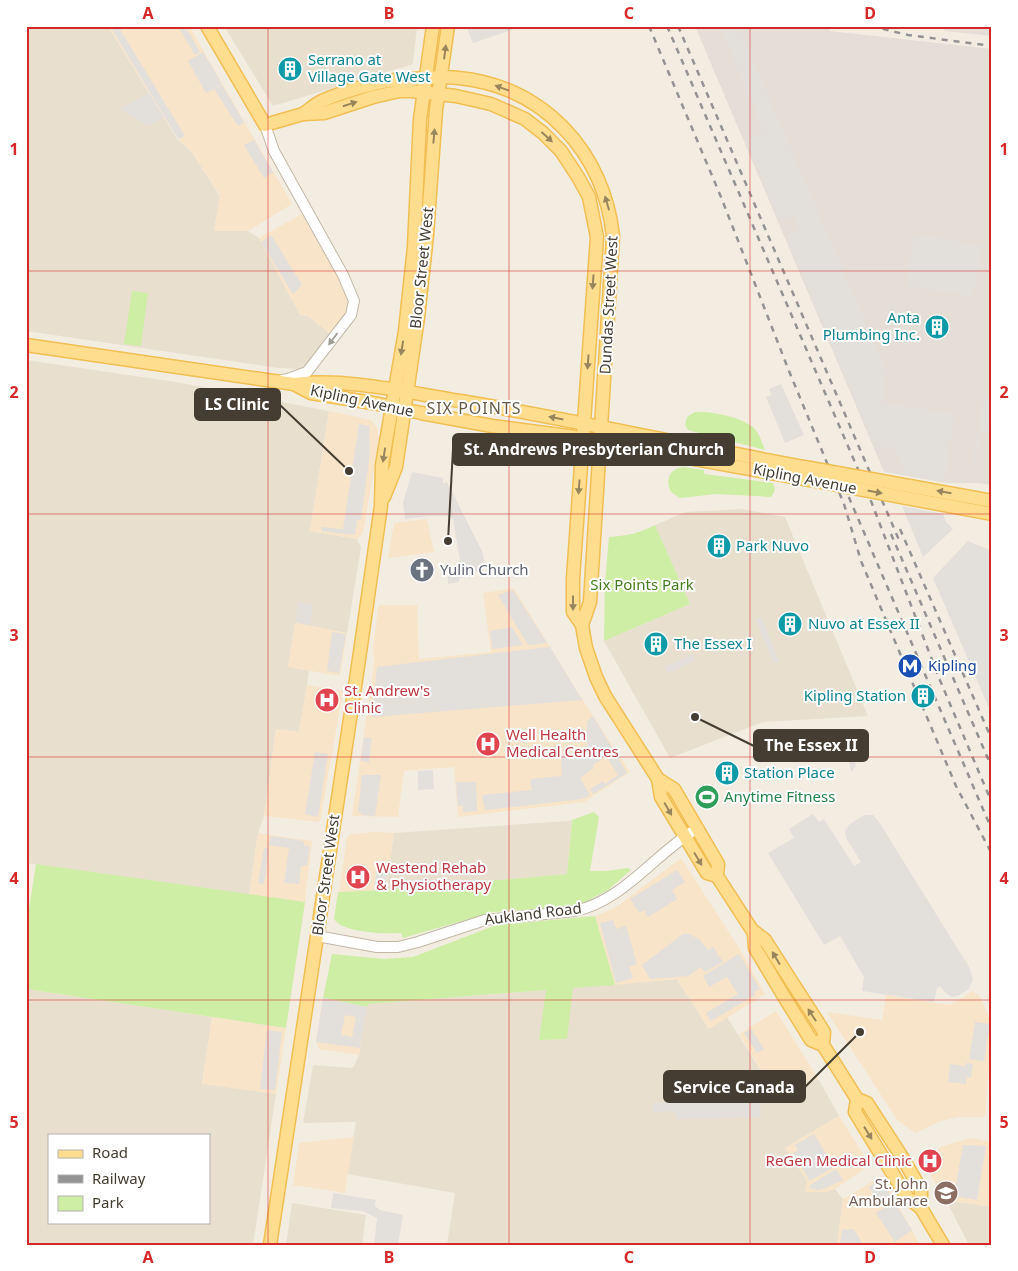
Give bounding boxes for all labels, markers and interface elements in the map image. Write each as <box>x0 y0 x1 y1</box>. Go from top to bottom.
text: A <box>142 2 154 24</box>
text: B <box>384 2 394 24</box>
text: C <box>624 2 634 24</box>
text: D <box>864 2 876 24</box>
one-way arrow <box>441 44 449 60</box>
place label: Serrano at Village Gate West <box>308 49 431 86</box>
building icon: Serrano at Village Gate West <box>277 56 303 82</box>
one-way arrow <box>494 84 509 91</box>
one-way arrow <box>343 100 358 108</box>
one-way arrow <box>430 128 438 144</box>
one-way arrow <box>540 131 552 143</box>
text: 1 <box>9 138 19 160</box>
text: 1 <box>999 138 1009 160</box>
one-way arrow <box>603 195 611 210</box>
street label: Bloor Street West <box>405 205 437 330</box>
street label: Dundas Street West <box>594 235 622 375</box>
one-way arrow <box>589 274 597 290</box>
place label: Anta Plumbing Inc. <box>823 307 920 344</box>
building icon: Anta Plumbing Inc. <box>924 314 950 340</box>
one-way arrow <box>328 332 339 345</box>
one-way arrow <box>398 340 406 356</box>
one-way arrow <box>583 355 591 371</box>
street label: Kipling Avenue <box>309 379 416 421</box>
text: 2 <box>9 381 19 403</box>
text: 2 <box>999 381 1009 403</box>
callout: LS Clinic <box>195 389 280 420</box>
text: LS Clinic <box>204 393 270 415</box>
district label: SIX POINTS <box>426 397 522 419</box>
one-way arrow <box>547 414 563 422</box>
callout: St. Andrews Presbyterian Church <box>453 434 734 465</box>
text: St. Andrews Presbyterian Church <box>464 438 724 460</box>
one-way arrow <box>379 447 387 463</box>
street label: Kipling Avenue <box>752 458 859 498</box>
one-way arrow <box>575 480 583 496</box>
one-way arrow <box>936 487 952 495</box>
one-way arrow <box>868 489 884 497</box>
building icon: Park Nuvo <box>706 533 732 559</box>
place label: Park Nuvo <box>736 535 809 555</box>
church icon: Yulin Church <box>409 557 435 583</box>
place label: Yulin Church <box>440 559 529 579</box>
park label: Six Points Park <box>590 574 694 594</box>
one-way arrow <box>569 596 577 612</box>
building icon: Nuvo at Essex II <box>777 611 803 637</box>
place label: Nuvo at Essex II <box>808 613 920 633</box>
text: 3 <box>9 624 19 646</box>
text: 3 <box>999 624 1009 646</box>
building icon: The Essex I <box>643 631 669 657</box>
place label: The Essex I <box>674 633 752 653</box>
metro station icon: Kipling <box>897 653 923 679</box>
place label: Kipling <box>928 655 977 675</box>
place label: St. Andrew's Clinic <box>344 680 430 717</box>
building icon: Kipling Station <box>910 683 936 709</box>
place label: Kipling Station <box>804 685 906 705</box>
hospital icon: St. Andrew's Clinic <box>314 687 340 713</box>
place label: Well Health Medical Centres <box>506 724 619 761</box>
callout: The Essex II <box>754 730 868 761</box>
hospital icon: Well Health Medical Centres <box>475 731 501 757</box>
text: The Essex II <box>764 734 858 756</box>
building icon: Station Place <box>714 760 740 786</box>
place label: Station Place <box>744 762 835 782</box>
sports icon: Anytime Fitness <box>694 784 720 810</box>
place label: Anytime Fitness <box>724 786 835 806</box>
one-way arrow <box>664 801 672 816</box>
street label: Bloor Street West <box>307 812 344 937</box>
one-way arrow <box>694 853 703 866</box>
place label: Westend Rehab & Physiotherapy <box>376 857 491 894</box>
hospital icon: Westend Rehab & Physiotherapy <box>345 864 371 890</box>
text: 4 <box>9 867 19 889</box>
text: 4 <box>999 867 1009 889</box>
street label: Aukland Road <box>483 897 583 929</box>
one-way arrow <box>771 951 781 964</box>
one-way arrow <box>807 1008 817 1021</box>
callout: Service Canada <box>664 1071 805 1102</box>
text: Service Canada <box>674 1076 794 1098</box>
text: 5 <box>9 1111 19 1133</box>
text: 5 <box>999 1111 1009 1133</box>
one-way arrow <box>864 1127 873 1140</box>
legend <box>48 1134 210 1224</box>
text: Road <box>92 1142 128 1162</box>
hospital icon: ReGen Medical Clinic <box>917 1148 943 1174</box>
place label: ReGen Medical Clinic <box>766 1150 912 1170</box>
text: Railway <box>92 1168 146 1188</box>
place label: St. John Ambulance <box>849 1173 928 1210</box>
school or university icon: St. John Ambulance <box>933 1180 959 1206</box>
text: Park <box>92 1192 124 1212</box>
text: A <box>142 1246 154 1268</box>
text: B <box>384 1246 394 1268</box>
text: C <box>624 1246 634 1268</box>
text: D <box>864 1246 876 1268</box>

